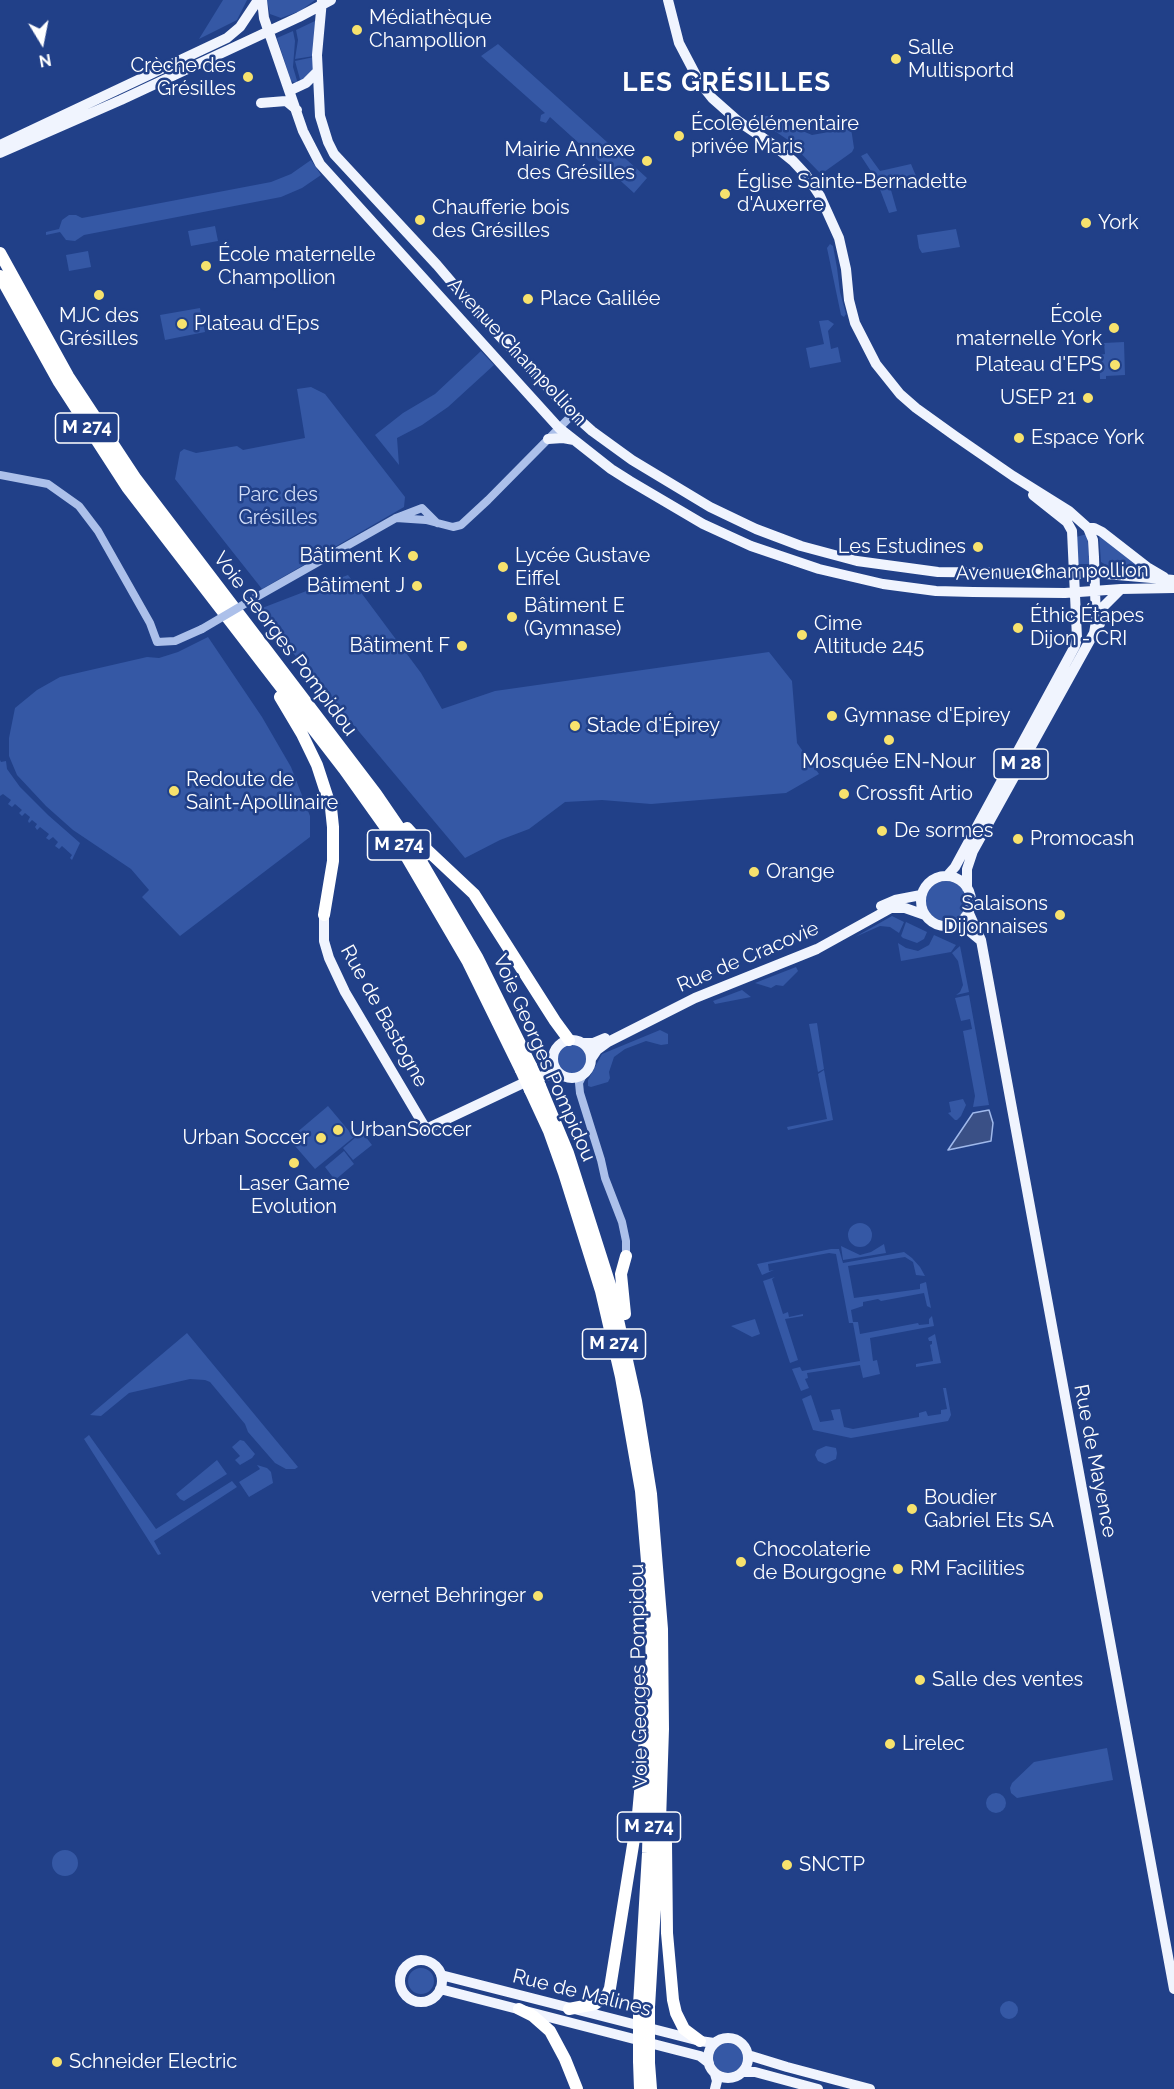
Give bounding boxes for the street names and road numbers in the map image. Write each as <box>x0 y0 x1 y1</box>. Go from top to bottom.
street label: Avenue Champollion <box>442 273 592 431</box>
road number: M 274 <box>56 413 118 443</box>
street label: Voie Georges Pompidou <box>208 547 362 741</box>
street label: Avenue Champollion <box>955 558 1149 586</box>
road number: M 28 <box>994 749 1048 779</box>
road number: M 274 <box>368 830 430 860</box>
street label: Rue de Cracovie <box>674 916 822 998</box>
street label: Rue de Bastogne <box>335 941 433 1091</box>
street label: Voie Georges Pompidou <box>487 951 601 1165</box>
road number: M 274 <box>582 1329 646 1359</box>
street label: Rue de Mayence <box>1068 1382 1122 1540</box>
street label: Voie Georges Pompidou <box>625 1564 653 1788</box>
road number: M 274 <box>618 1812 680 1842</box>
street label: Rue de Malines <box>510 1964 654 2022</box>

